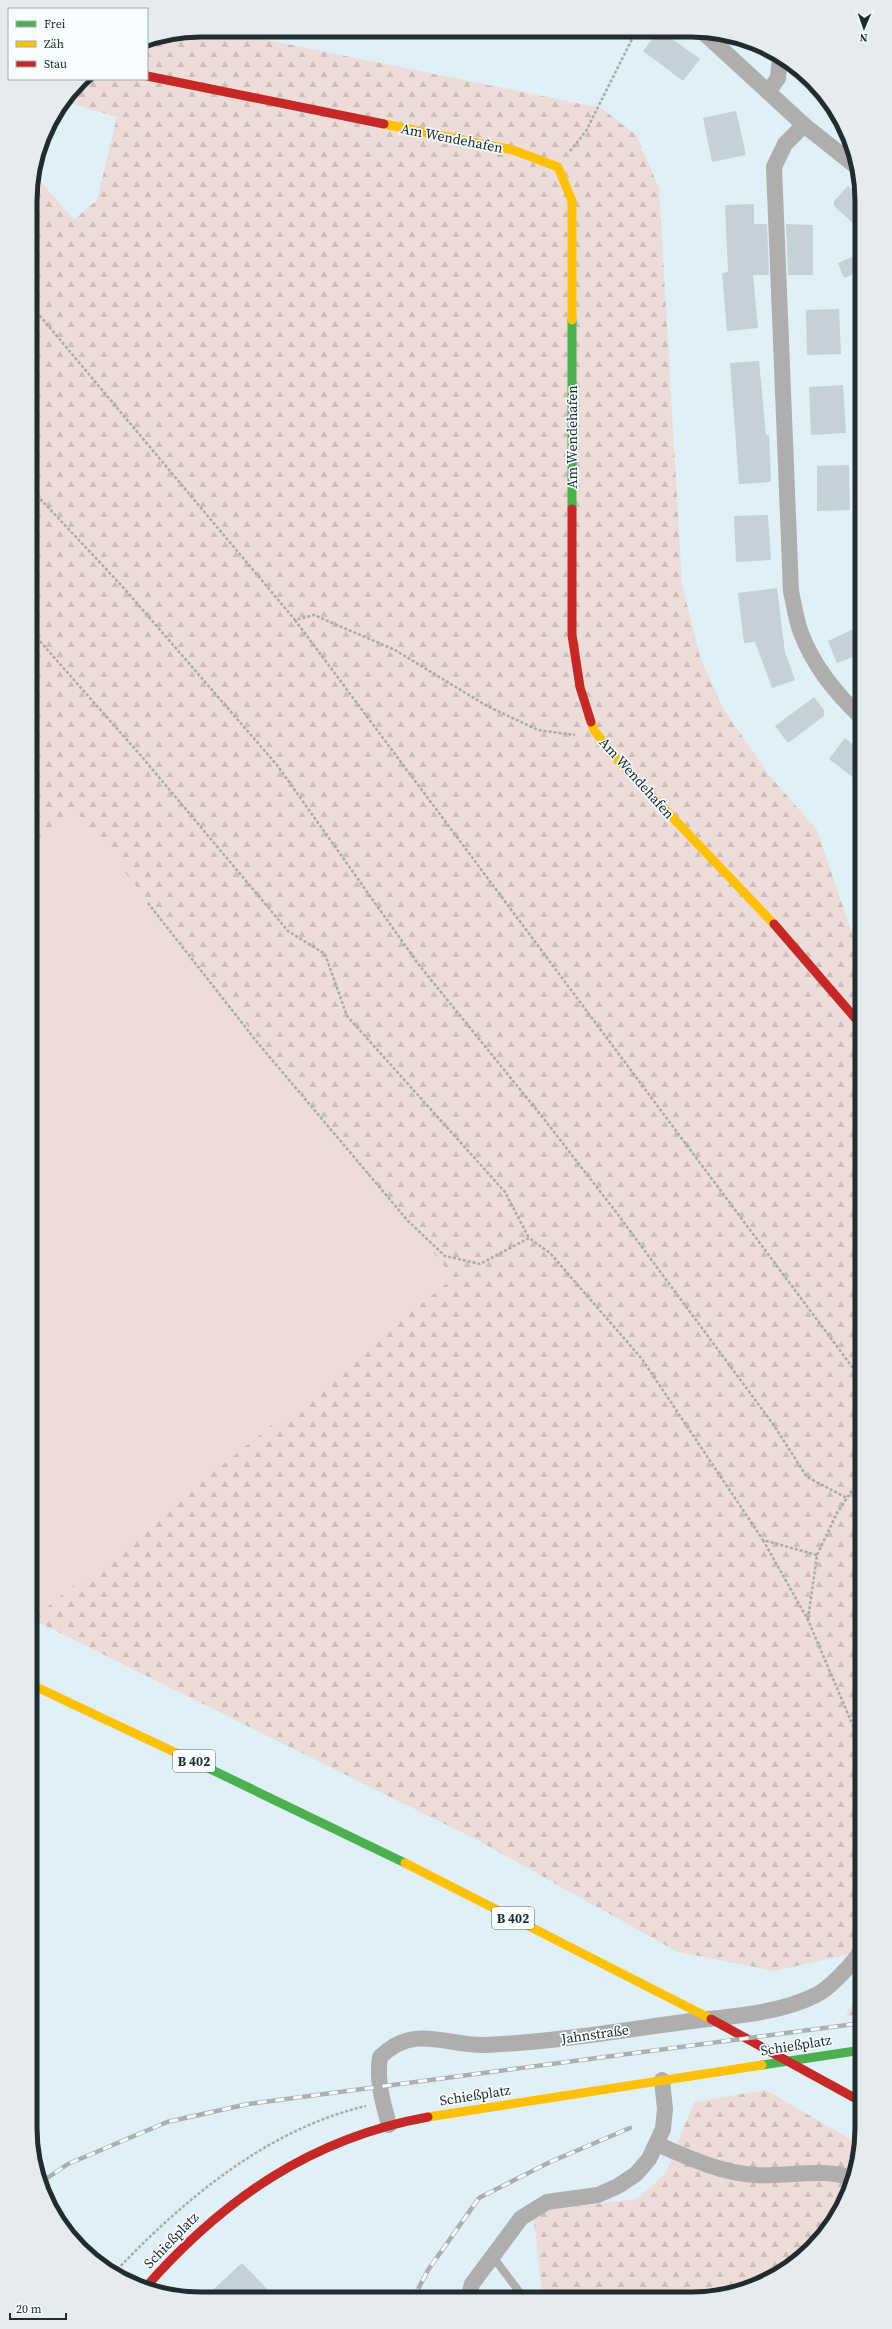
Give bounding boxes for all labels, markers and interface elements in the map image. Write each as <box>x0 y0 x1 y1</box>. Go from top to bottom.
legend <box>8 8 148 80</box>
north arrow <box>844 8 884 48</box>
text: Frei <box>44 16 66 32</box>
text: N <box>859 30 868 45</box>
text: Zäh <box>44 36 64 52</box>
text: Stau <box>44 56 67 72</box>
street label: Am Wendehafen <box>399 118 505 158</box>
street label: Am Wendehafen <box>562 385 582 489</box>
street label: Am Wendehafen <box>595 733 679 824</box>
road number: B 402 <box>173 1750 215 1772</box>
road number: B 402 <box>492 1907 534 1929</box>
street label: Jahnstraße <box>559 2019 630 2049</box>
street label: Schießplatz <box>759 2029 833 2060</box>
street label: Schießplatz <box>438 2079 512 2110</box>
street label: Schießplatz <box>139 2207 203 2273</box>
scale bar <box>10 2295 66 2321</box>
text: 20 m <box>16 2301 42 2317</box>

